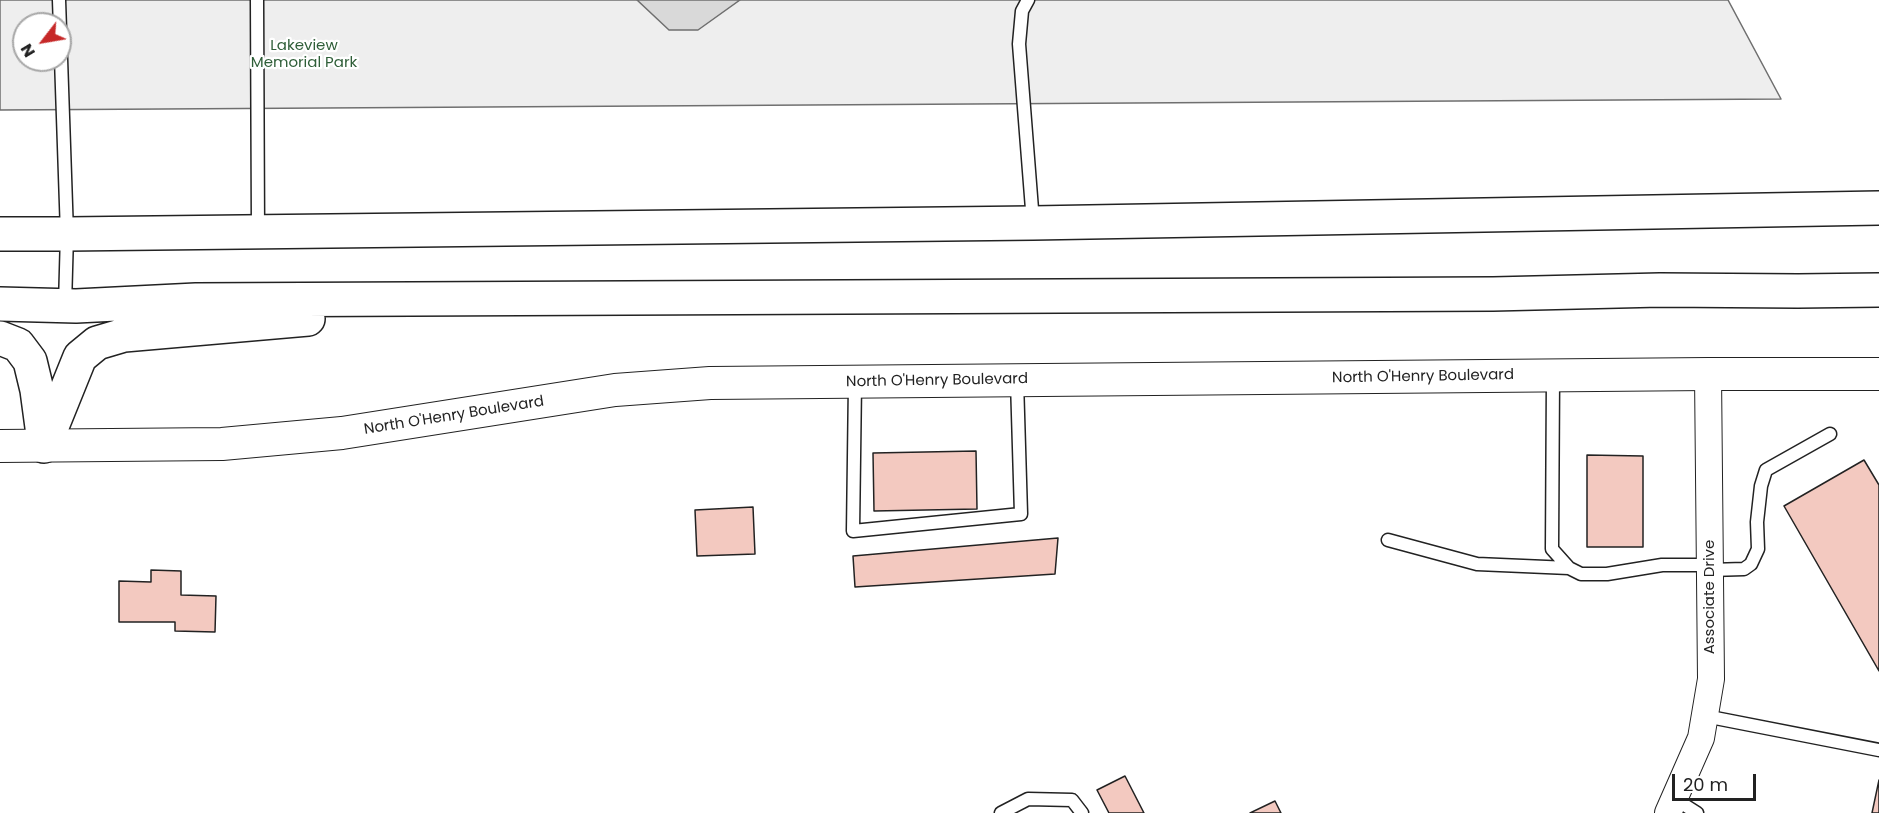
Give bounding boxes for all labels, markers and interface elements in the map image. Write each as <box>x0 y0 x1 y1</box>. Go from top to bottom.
north arrow <box>12 12 72 72</box>
park label: Lakeview Memorial Park <box>251 37 357 72</box>
text: N <box>15 39 41 62</box>
street label: North O'Henry Boulevard <box>1332 366 1514 388</box>
street label: North O'Henry Boulevard <box>846 370 1028 392</box>
street label: North O'Henry Boulevard <box>363 393 545 439</box>
street label: Associate Drive <box>1701 540 1719 654</box>
scale bar <box>1675 762 1759 800</box>
text: 20 m <box>1683 772 1728 797</box>

